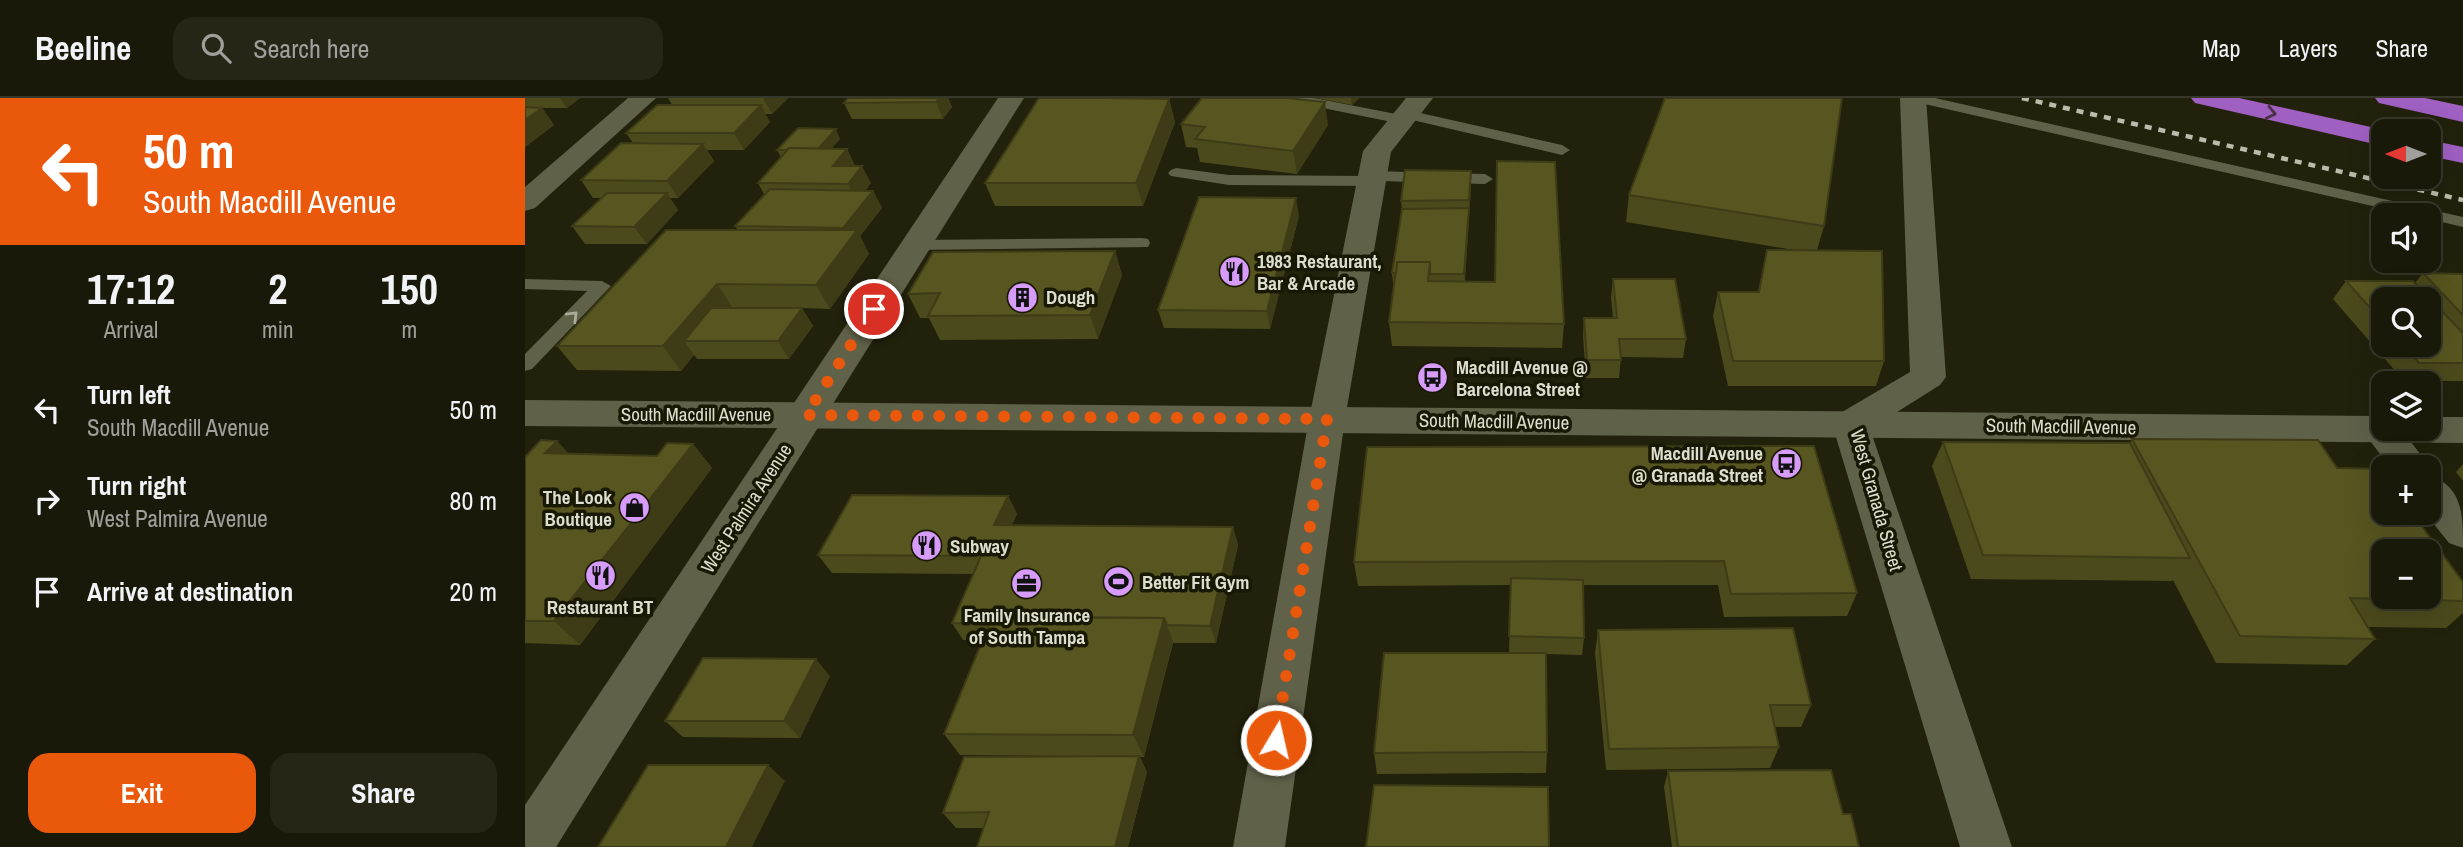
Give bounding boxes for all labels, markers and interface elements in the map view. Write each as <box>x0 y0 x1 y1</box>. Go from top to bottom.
search box <box>173 17 663 80</box>
text: Beeline <box>35 26 131 70</box>
icon: search <box>197 29 235 67</box>
text: Search here <box>253 31 369 66</box>
text: Map <box>2202 32 2240 64</box>
text: Layers <box>2278 32 2337 64</box>
text: Share <box>2375 32 2428 64</box>
one-way arrow <box>2265 104 2277 119</box>
text: 50 m <box>143 117 235 183</box>
north arrow <box>2371 119 2441 189</box>
map controls <box>2371 119 2441 609</box>
icon: left <box>28 126 119 217</box>
text: South Macdill Avenue <box>143 180 396 223</box>
button: sound <box>2371 203 2441 273</box>
place label: 1983 Restaurant, Bar & Arcade <box>1257 248 1382 296</box>
restaurant icon: 1983 Restaurant, Bar & Arcade <box>1217 255 1251 289</box>
text: 17:12 <box>87 261 175 317</box>
text: 2 <box>268 261 287 317</box>
text: 150 <box>381 261 438 317</box>
pin <box>844 279 904 339</box>
building icon: Dough <box>1006 280 1040 314</box>
place label: Dough <box>1046 284 1095 310</box>
button: search <box>2371 287 2441 357</box>
icon: arrive <box>855 290 893 328</box>
one-way arrow <box>564 311 577 324</box>
text: Arrival <box>104 314 158 345</box>
text: min <box>262 314 294 345</box>
text: m <box>401 314 417 345</box>
place label: Macdill Avenue @ Barcelona Street <box>1456 354 1588 402</box>
bus stop icon: Macdill Avenue @ Barcelona Street <box>1416 361 1450 395</box>
button: layers <box>2371 371 2441 441</box>
text: Turn left <box>87 377 171 412</box>
icon: left <box>28 391 66 429</box>
text: 50 m <box>450 392 497 427</box>
street label: South Macdill Avenue <box>621 401 771 427</box>
street label: South Macdill Avenue <box>1419 407 1569 435</box>
text: South Macdill Avenue <box>87 412 269 443</box>
street label: South Macdill Avenue <box>1986 412 2136 440</box>
street label: West Granada Street <box>1844 426 1910 574</box>
street label: West Palmira Avenue <box>694 438 798 578</box>
place label: Macdill Avenue @ Granada Street <box>1632 440 1763 488</box>
bus stop icon: Macdill Avenue @ Granada Street <box>1769 447 1803 481</box>
button: + <box>2371 455 2441 525</box>
text: Turn right <box>87 468 186 503</box>
icon: right <box>28 482 66 520</box>
text: 80 m <box>450 483 497 518</box>
place label: The Look Boutique <box>543 484 612 532</box>
shop icon: The Look Boutique <box>618 491 652 525</box>
text: West Palmira Avenue <box>87 503 268 534</box>
restaurant icon: Subway <box>910 529 944 563</box>
place label: Subway <box>950 533 1009 559</box>
button: − <box>2371 539 2441 609</box>
restaurant icon: Restaurant BT <box>583 559 617 593</box>
sports icon: Better Fit Gym <box>1102 565 1136 599</box>
office icon: Family Insurance of South Tampa <box>1010 567 1044 601</box>
place label: Better Fit Gym <box>1142 569 1249 595</box>
icon: arrive <box>28 573 66 611</box>
text: Arrive at destination <box>87 574 293 609</box>
text: 20 m <box>450 574 497 609</box>
place label: Restaurant BT <box>547 594 654 620</box>
place label: Family Insurance of South Tampa <box>964 602 1091 650</box>
position arrow <box>1239 703 1313 777</box>
button: Exit <box>28 753 256 833</box>
button: Share <box>270 753 497 833</box>

